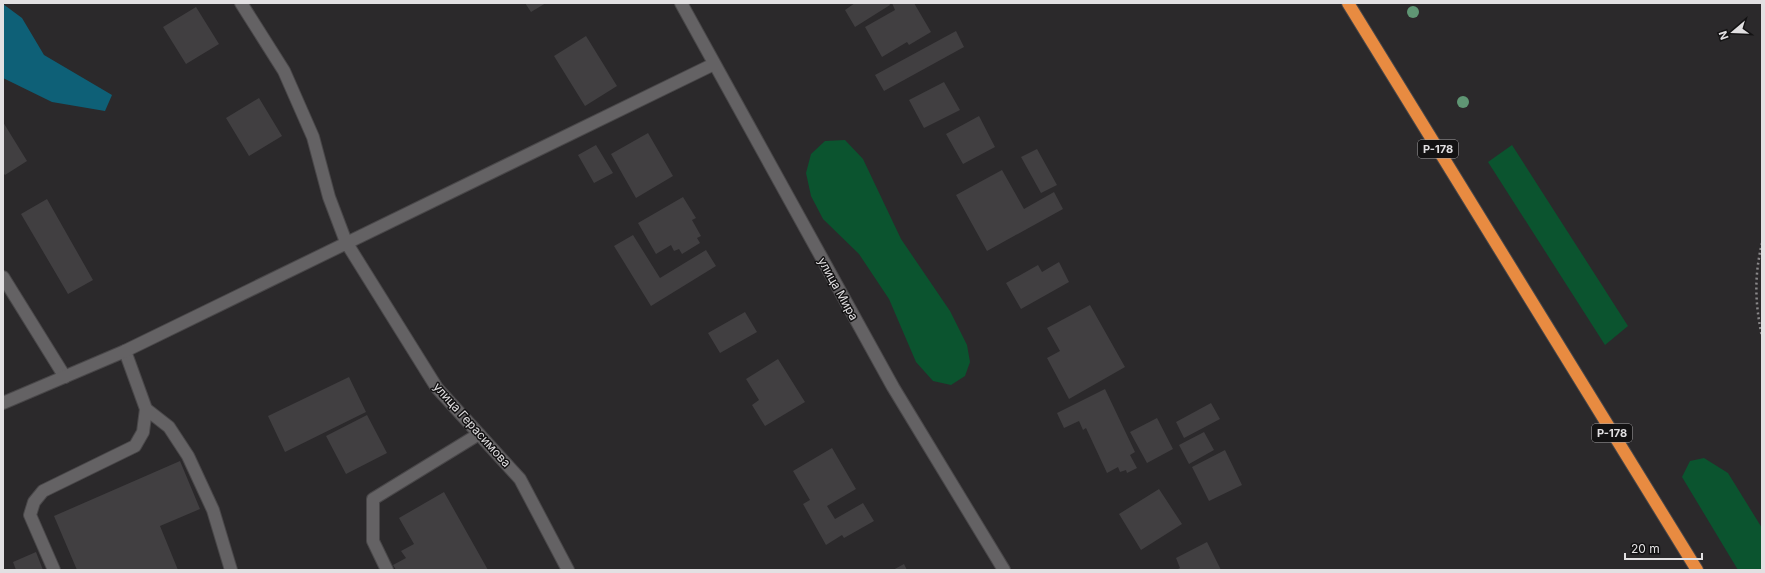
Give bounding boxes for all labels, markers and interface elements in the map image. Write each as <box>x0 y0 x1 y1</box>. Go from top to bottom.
north arrow <box>1713 12 1753 52</box>
text: N <box>1716 29 1732 42</box>
road number: Р-178 <box>1418 140 1458 158</box>
street label: улица Мира <box>815 255 862 323</box>
street label: улица Герасимова <box>430 379 514 470</box>
road number: Р-178 <box>1592 424 1632 442</box>
scale bar <box>1625 535 1702 561</box>
text: 20 m <box>1631 541 1660 556</box>

